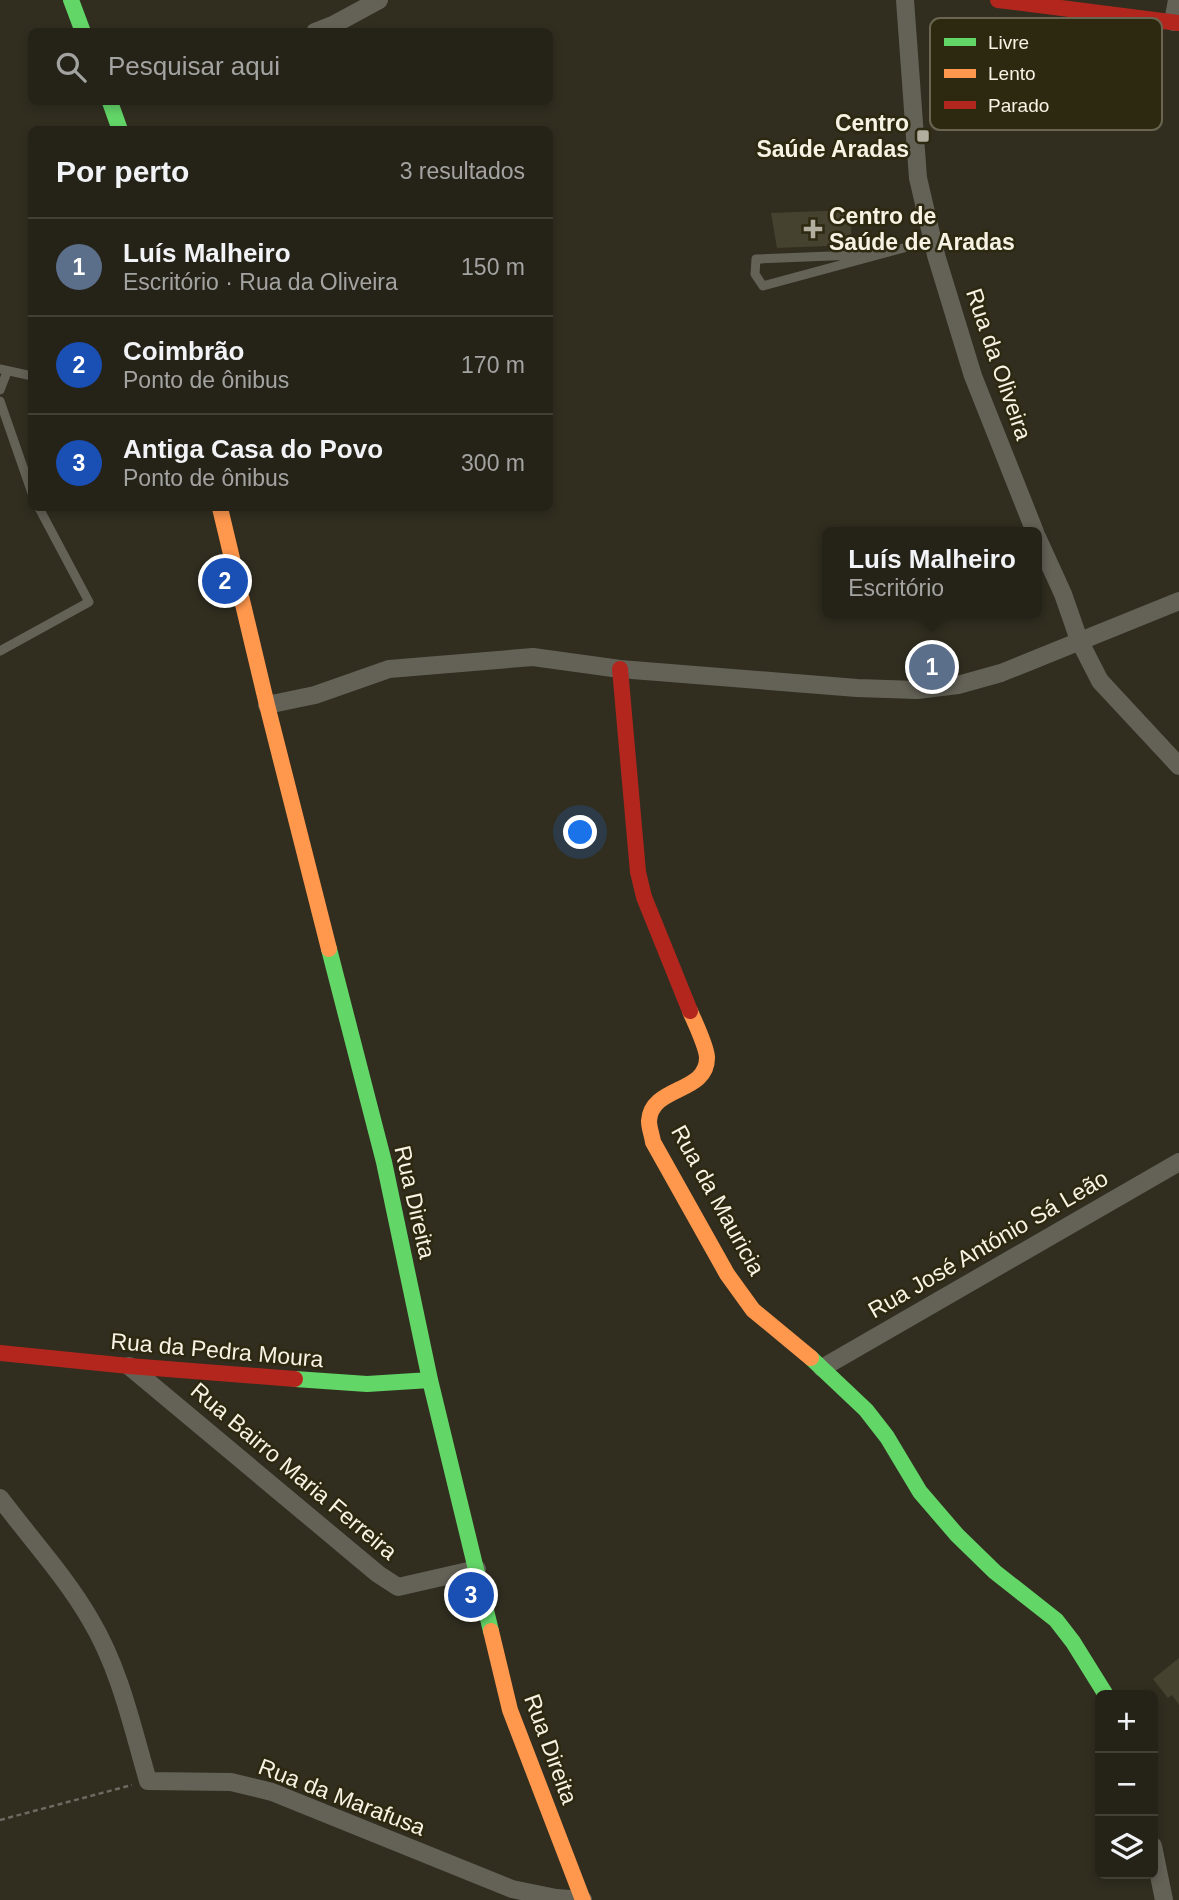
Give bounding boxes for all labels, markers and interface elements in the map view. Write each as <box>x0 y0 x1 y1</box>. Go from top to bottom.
legend <box>930 18 1162 130</box>
search box <box>28 28 553 105</box>
text: Livre <box>988 32 1029 53</box>
icon: search <box>52 48 90 86</box>
text: Pesquisar aqui <box>108 51 280 81</box>
text: Lento <box>988 63 1036 84</box>
text: Parado <box>988 95 1049 116</box>
place label: Centro Saúde Aradas <box>756 110 909 162</box>
marker: Centro Saúde Aradas <box>915 128 931 144</box>
text: Por perto <box>56 155 189 188</box>
text: 3 resultados <box>400 158 525 184</box>
place label: Centro de Saúde de Aradas <box>829 203 1015 255</box>
marker: Centro de Saúde de Aradas <box>803 219 823 239</box>
text: Luís Malheiro <box>123 238 291 268</box>
text: 1 <box>73 254 85 280</box>
text: 150 m <box>461 254 525 280</box>
text: Escritório · Rua da Oliveira <box>123 269 398 295</box>
street label: Rua da Oliveira <box>961 285 1037 443</box>
text: Coimbrão <box>123 336 244 366</box>
text: 2 <box>73 352 85 378</box>
text: 170 m <box>461 352 525 378</box>
text: Ponto de ônibus <box>123 367 289 393</box>
text: Antiga Casa do Povo <box>123 434 383 464</box>
text: 3 <box>73 450 85 476</box>
text: 300 m <box>461 450 525 476</box>
text: Ponto de ônibus <box>123 465 289 491</box>
popup <box>822 527 1042 618</box>
text: Luís Malheiro <box>848 544 1016 574</box>
pin: 2 <box>202 555 248 607</box>
text: Escritório <box>848 575 944 601</box>
pin: 1 <box>909 641 955 693</box>
your location <box>563 815 597 849</box>
street label: Rua da Mauricia <box>666 1120 770 1280</box>
street label: Rua Direita <box>389 1143 441 1261</box>
street label: Rua José António Sá Leão <box>864 1165 1112 1323</box>
street label: Rua da Pedra Moura <box>110 1328 325 1372</box>
street label: Rua Bairro Maria Ferreira <box>186 1377 402 1565</box>
pin: 3 <box>448 1569 494 1621</box>
street label: Rua Direita <box>519 1690 583 1808</box>
map controls <box>1095 1690 1158 1879</box>
button: + <box>1095 1690 1158 1753</box>
street label: Rua da Marafusa <box>255 1753 429 1841</box>
button: − <box>1095 1753 1158 1816</box>
button: layers <box>1095 1816 1158 1879</box>

